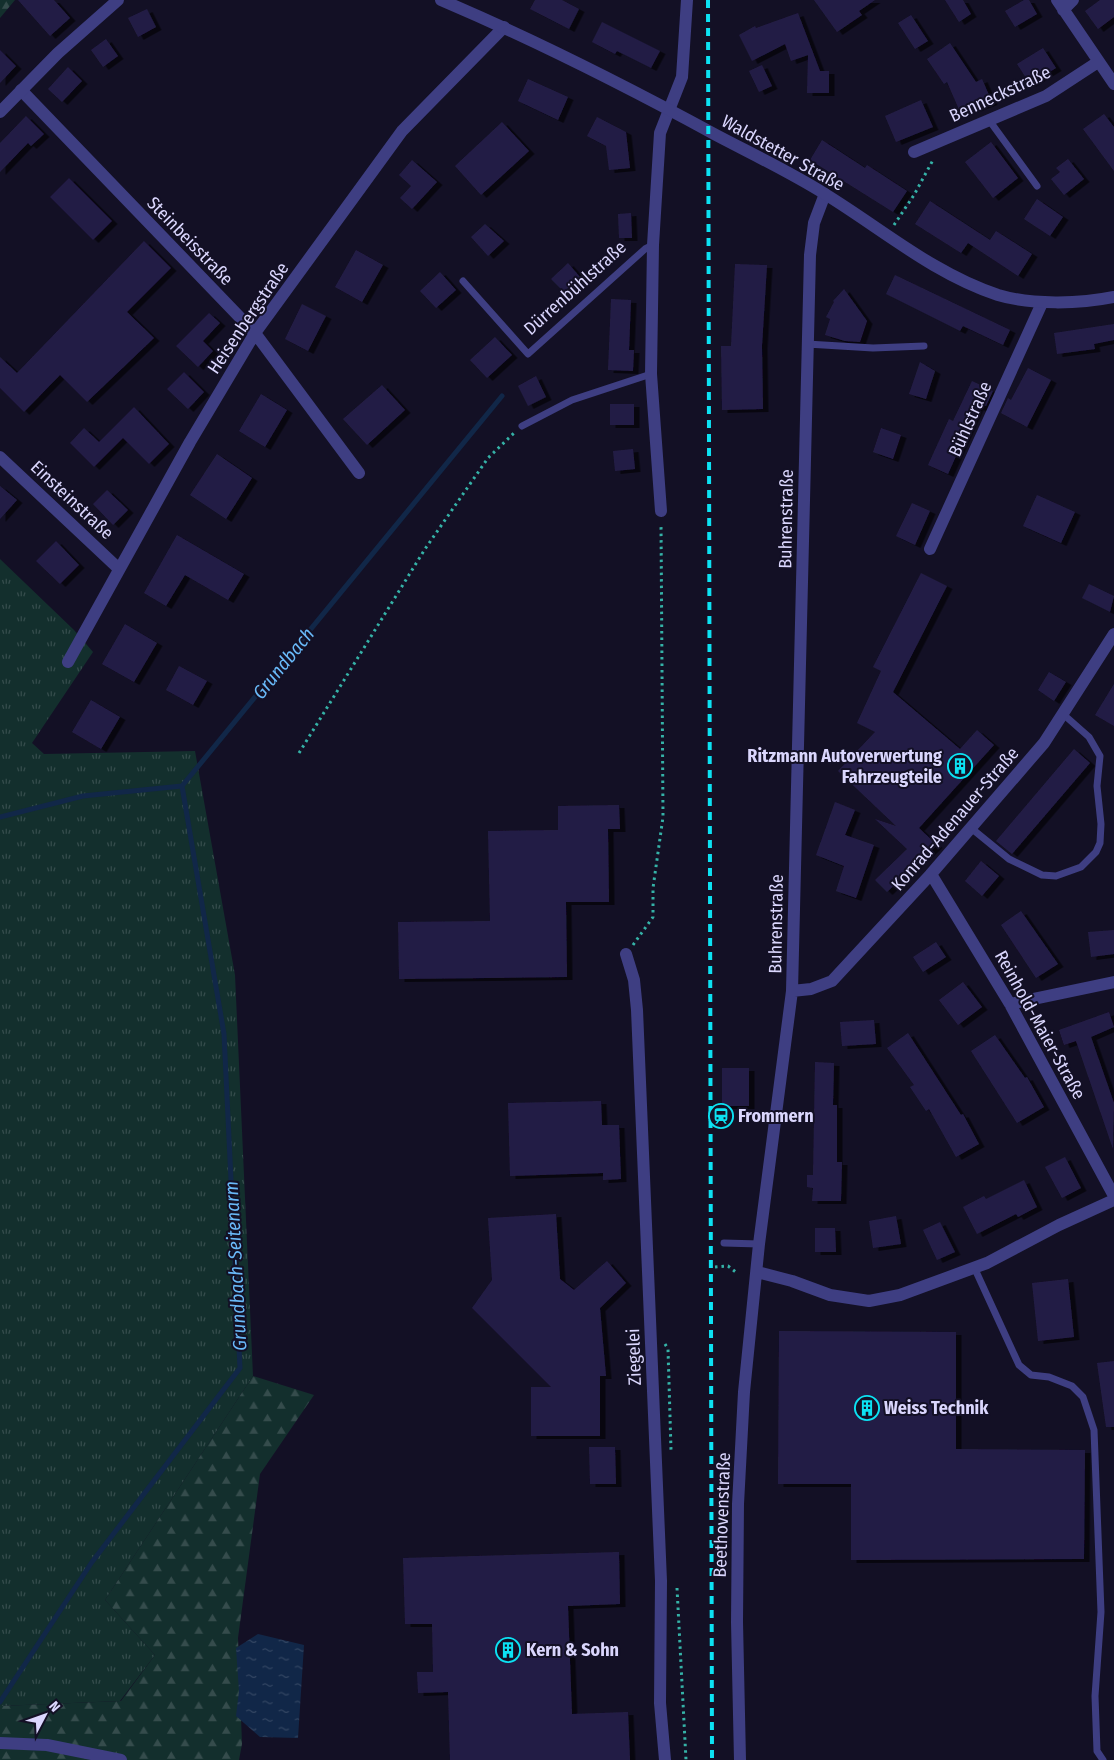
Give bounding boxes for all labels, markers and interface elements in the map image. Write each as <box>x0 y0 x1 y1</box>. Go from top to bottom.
street label: Benneckstraße <box>946 61 1054 127</box>
street label: Waldstetter Straße <box>718 110 848 196</box>
street label: Steinbeisstraße <box>142 192 238 290</box>
street label: Dürrenbühlstraße <box>519 236 631 340</box>
street label: Heisenbergstraße <box>203 258 293 378</box>
street label: Bühlstraße <box>944 378 996 460</box>
street label: Einsteinstraße <box>26 456 118 544</box>
street label: Buhrenstraße <box>774 469 798 569</box>
water label: Grundbach <box>248 623 319 704</box>
street label: Konrad-Adenauer-Straße <box>887 743 1023 895</box>
place label: Ritzmann Autoverwertung Fahrzeugteile <box>747 745 942 788</box>
building icon: Ritzmann Autoverwertung Fahrzeugteile <box>947 753 973 779</box>
street label: Buhrenstraße <box>764 874 788 974</box>
street label: Reinhold-Maier-Straße <box>990 947 1090 1103</box>
station icon: Frommern <box>708 1103 734 1129</box>
place label: Frommern <box>738 1105 814 1127</box>
water label: Grundbach-Seitenarm <box>220 1180 251 1352</box>
street label: Ziegelei <box>622 1328 646 1386</box>
building icon: Weiss Technik <box>854 1395 880 1421</box>
place label: Weiss Technik <box>884 1397 989 1419</box>
street label: Beethovenstraße <box>709 1452 735 1578</box>
building icon: Kern & Sohn <box>495 1637 521 1663</box>
place label: Kern & Sohn <box>526 1639 619 1661</box>
north arrow <box>20 1690 70 1740</box>
text: N <box>45 1698 64 1716</box>

